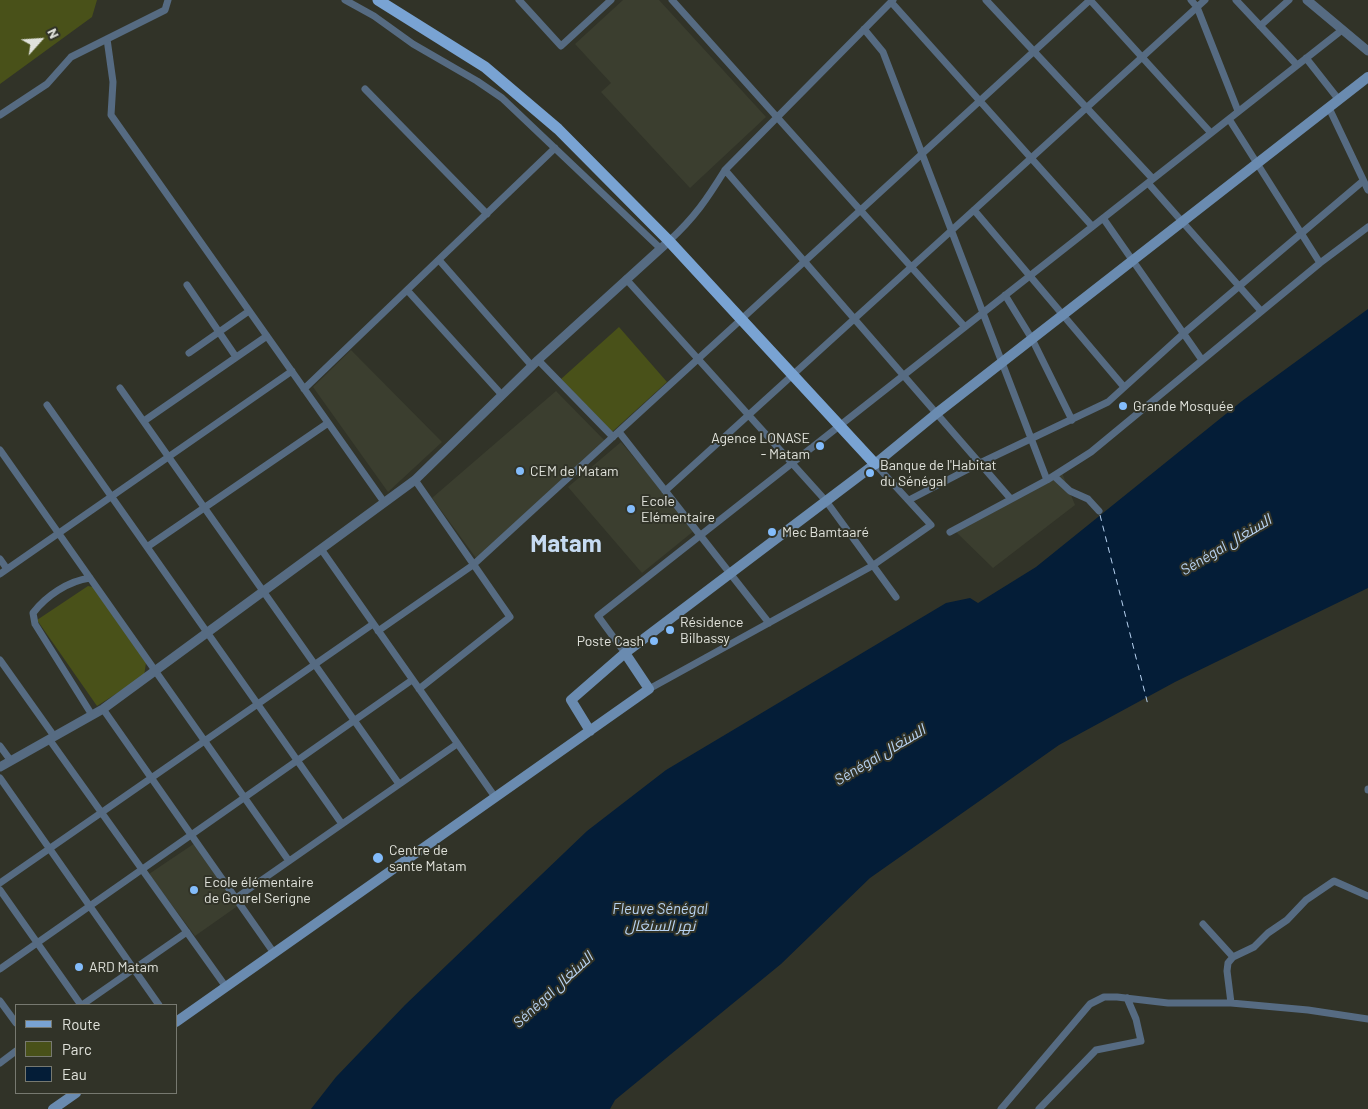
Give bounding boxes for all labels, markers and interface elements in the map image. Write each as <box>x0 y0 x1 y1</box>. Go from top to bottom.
north arrow <box>15 15 65 65</box>
text: N <box>44 25 64 41</box>
place label: Grande Mosquée <box>1133 398 1234 414</box>
marker: Grande Mosquée <box>1117 400 1129 412</box>
place label: Agence LONASE - Matam <box>711 430 810 462</box>
marker: Agence LONASE - Matam <box>814 440 826 452</box>
place label: Banque de l'Habitat du Sénégal <box>880 457 997 490</box>
place label: CEM de Matam <box>530 463 619 479</box>
marker: CEM de Matam <box>514 465 526 477</box>
marker: Banque de l'Habitat du Sénégal <box>864 467 876 479</box>
place label: Ecole Elémentaire <box>641 493 715 526</box>
marker: Ecole Elémentaire <box>625 503 637 515</box>
water label: Sénégal السنغال <box>1177 511 1275 579</box>
place label: Mec Bamtaaré <box>782 524 869 540</box>
marker: Mec Bamtaaré <box>766 526 778 538</box>
district label: Matam <box>530 530 602 558</box>
place label: Résidence Bilbassy <box>680 614 743 646</box>
marker: Résidence Bilbassy <box>664 624 676 636</box>
place label: Poste Cash <box>577 633 644 649</box>
marker: Poste Cash <box>648 635 660 647</box>
water label: Sénégal السنغال <box>831 721 929 789</box>
place label: Centre de sante Matam <box>389 842 467 874</box>
marker: Centre de sante Matam <box>371 851 385 865</box>
place label: Ecole élémentaire de Gourel Serigne <box>204 874 314 906</box>
marker: Ecole élémentaire de Gourel Serigne <box>188 884 200 896</box>
water label: Fleuve Sénégal نهر السنغال <box>612 900 708 935</box>
water label: Sénégal السنغال <box>509 948 597 1032</box>
place label: ARD Matam <box>89 959 158 975</box>
marker: ARD Matam <box>73 961 85 973</box>
legend <box>15 1004 178 1094</box>
text: Route <box>62 1015 101 1033</box>
text: Parc <box>62 1040 92 1058</box>
text: Eau <box>62 1065 87 1083</box>

